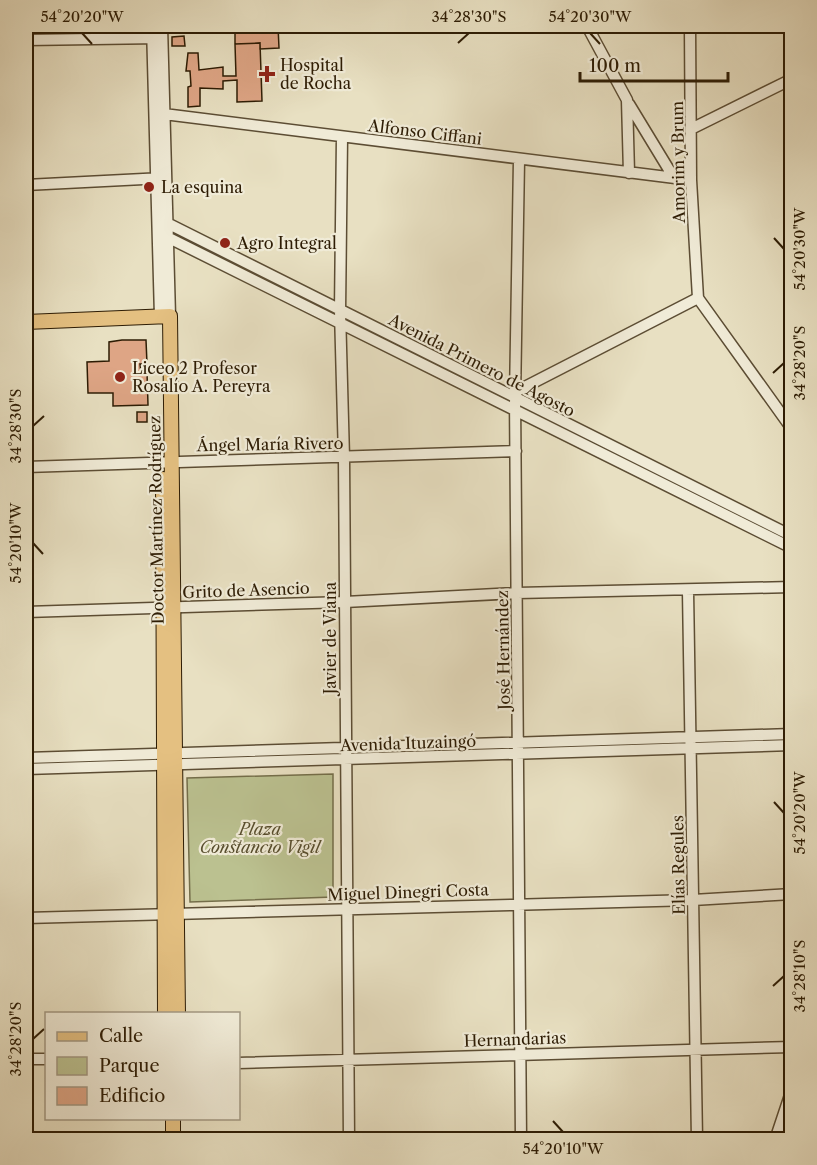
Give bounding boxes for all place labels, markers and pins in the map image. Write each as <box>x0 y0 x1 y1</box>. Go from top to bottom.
place label: Hospital de Rocha <box>280 55 352 93</box>
marker: Hospital de Rocha <box>258 65 276 83</box>
place label: La esquina <box>161 177 243 197</box>
marker: La esquina <box>142 180 156 194</box>
place label: Agro Integral <box>236 233 337 253</box>
marker: Agro Integral <box>218 236 232 250</box>
place label: Liceo 2 Profesor Rosalío A. Pereyra <box>132 358 271 396</box>
marker: Liceo 2 Profesor Rosalío A. Pereyra <box>113 370 127 384</box>

